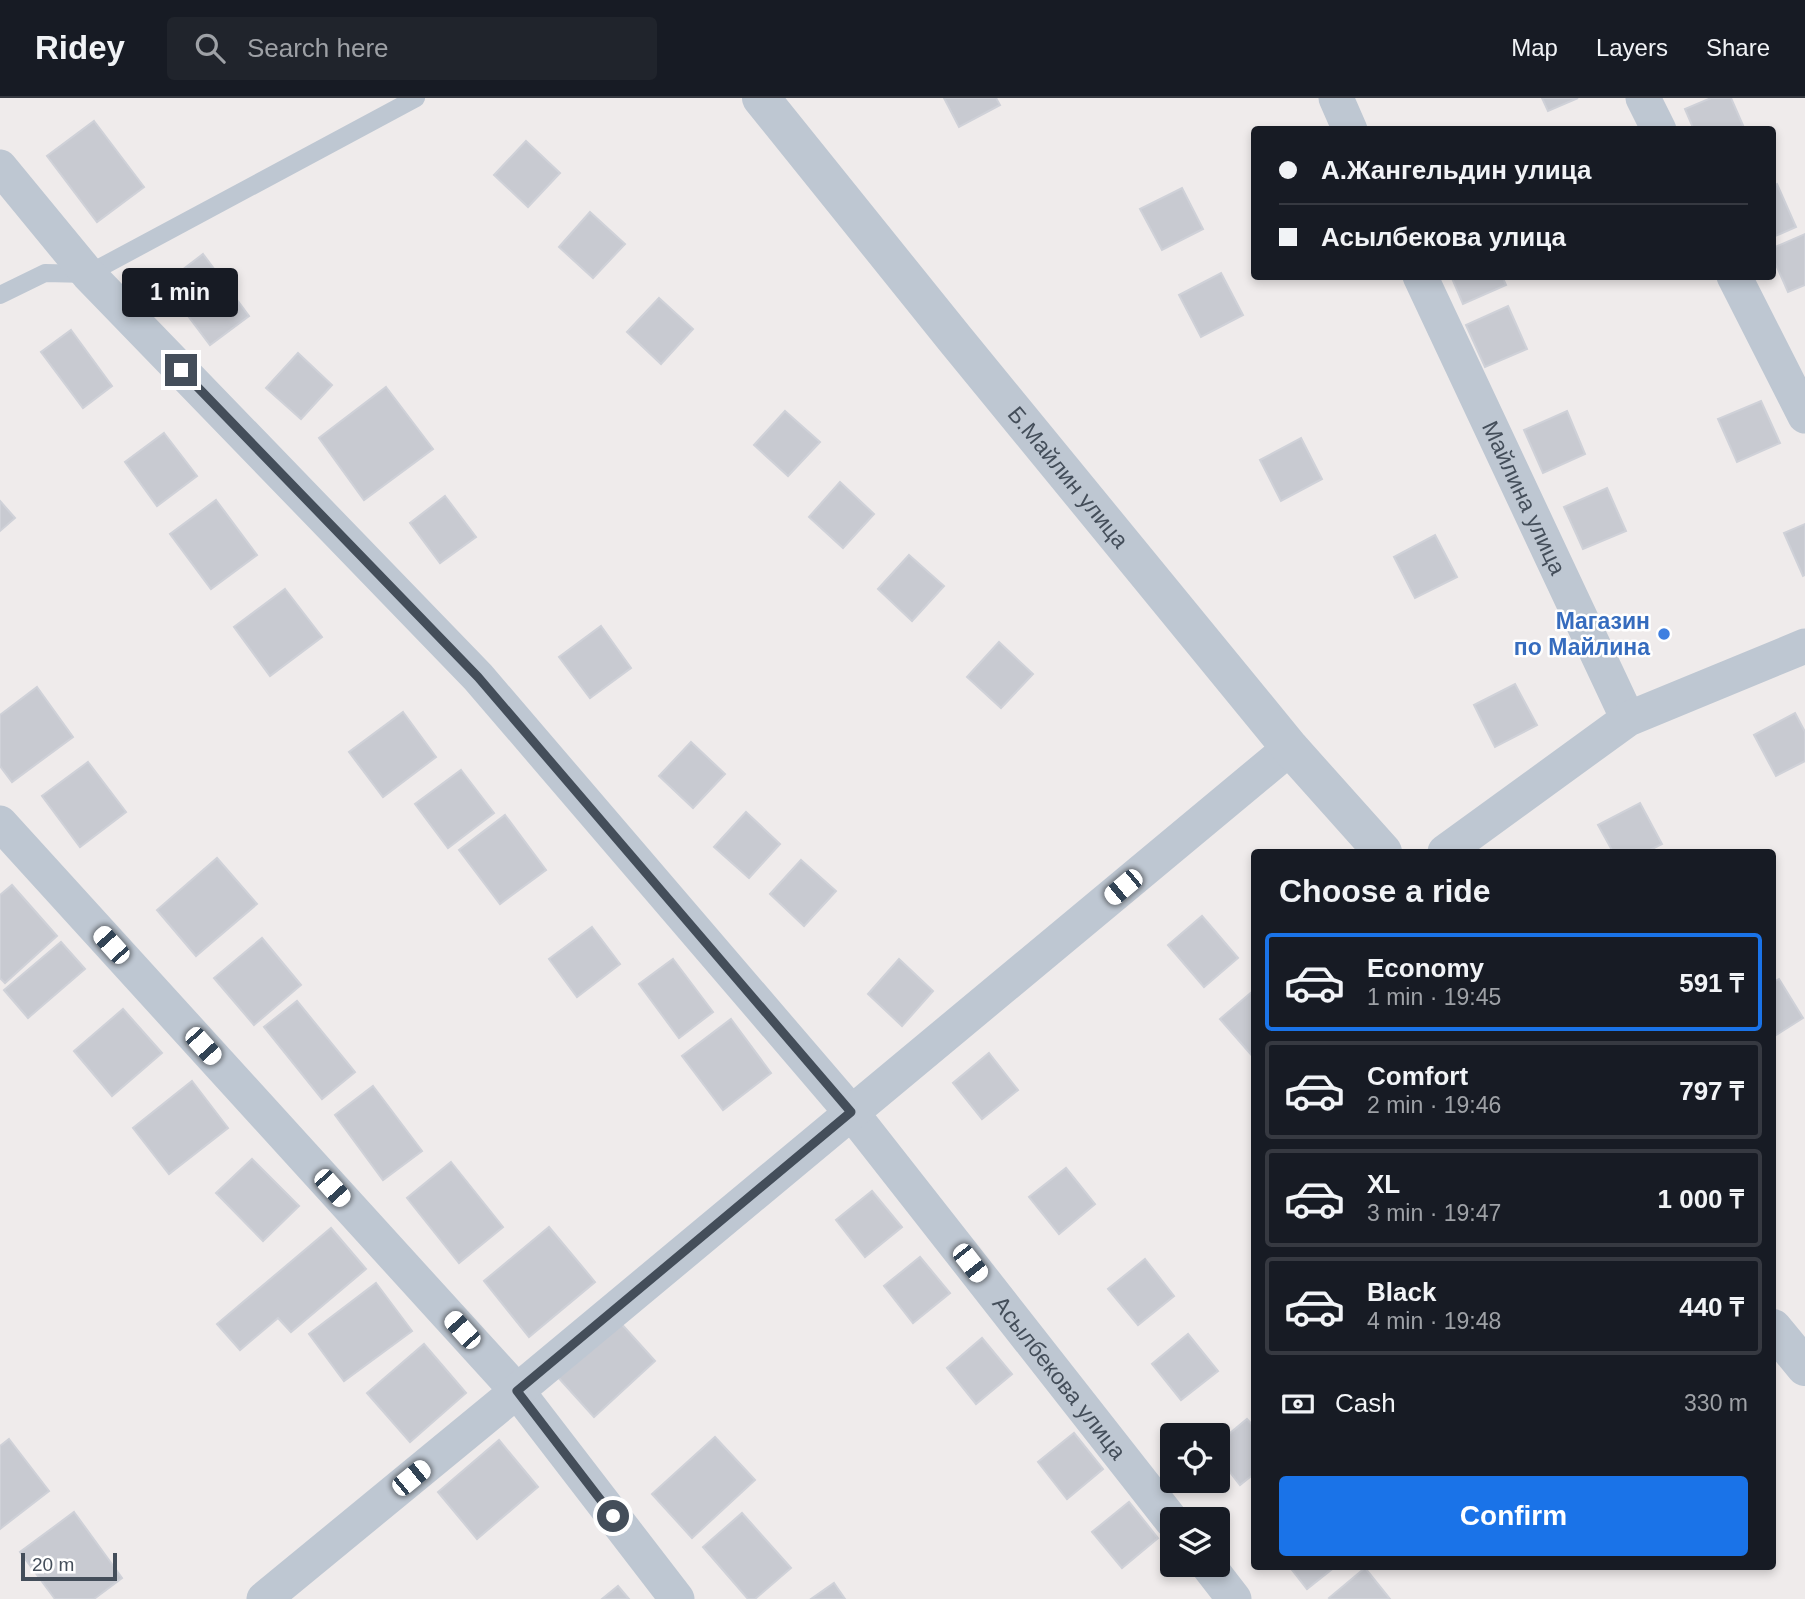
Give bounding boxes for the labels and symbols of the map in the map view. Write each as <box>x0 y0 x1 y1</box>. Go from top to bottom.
callout: 1 min <box>123 268 239 317</box>
route end <box>165 354 197 386</box>
street label: Б.Майлин улица <box>1003 401 1134 553</box>
street label: Майлина улица <box>1477 417 1571 579</box>
place label: Магазин по Майлина <box>1514 608 1650 660</box>
marker: Магазин по Майлина <box>1656 626 1672 642</box>
car <box>1101 865 1146 909</box>
car <box>90 922 133 968</box>
car <box>182 1023 225 1069</box>
car <box>311 1165 354 1211</box>
car <box>949 1240 992 1286</box>
street label: Асылбекова улица <box>987 1291 1132 1464</box>
car <box>441 1307 484 1353</box>
car <box>389 1457 434 1499</box>
route start <box>597 1500 629 1532</box>
scale bar <box>21 1550 117 1582</box>

